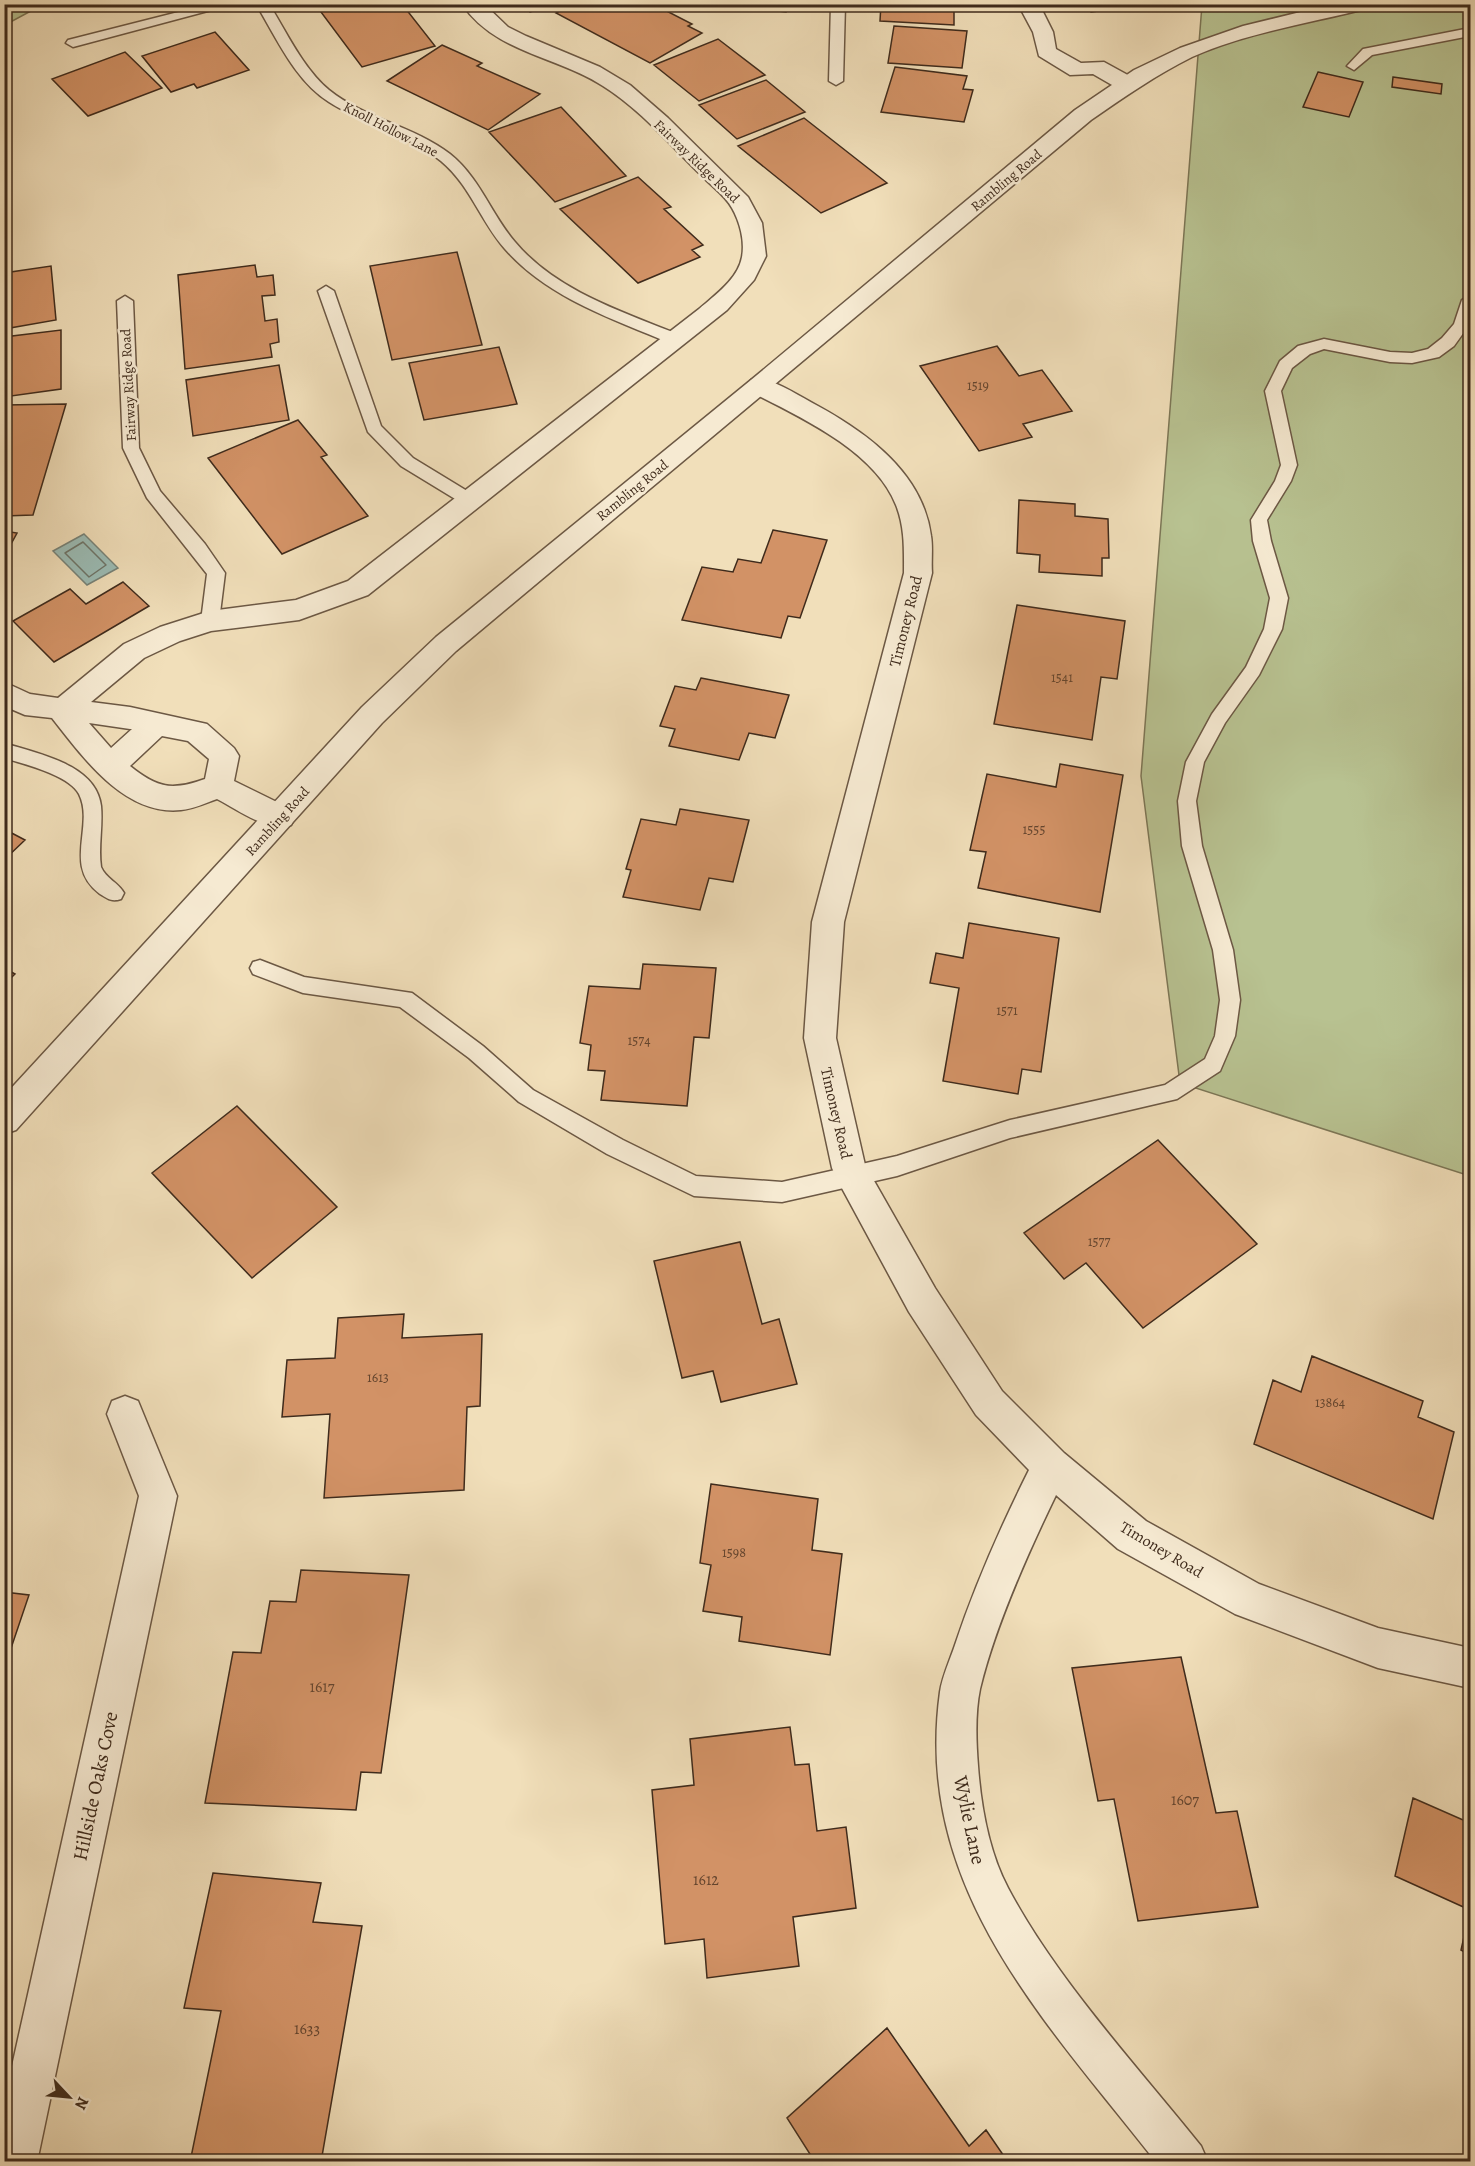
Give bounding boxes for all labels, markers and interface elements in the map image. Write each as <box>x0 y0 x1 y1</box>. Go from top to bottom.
street label: Knoll Hollow Lane <box>340 97 441 162</box>
street label: Fairway Ridge Road <box>650 115 744 208</box>
street label: Rambling Road <box>967 145 1046 216</box>
street label: Fairway Ridge Road <box>116 328 141 442</box>
house number: 1519 <box>967 376 989 395</box>
street label: Rambling Road <box>592 455 673 525</box>
street label: Timoney Road <box>884 573 928 669</box>
house number: 1541 <box>1051 668 1073 687</box>
street label: Rambling Road <box>241 782 314 860</box>
house number: 1555 <box>1023 820 1045 839</box>
house number: 1571 <box>996 1001 1018 1020</box>
house number: 1574 <box>627 1031 651 1050</box>
street label: Timoney Road <box>815 1065 857 1162</box>
house number: 1577 <box>1088 1232 1110 1251</box>
house number: 1613 <box>367 1368 389 1387</box>
house number: 13864 <box>1315 1393 1345 1412</box>
street label: Timoney Road <box>1116 1516 1208 1584</box>
house number: 1598 <box>722 1543 746 1562</box>
house number: 1617 <box>309 1676 335 1698</box>
street label: Hillside Oaks Cove <box>66 1709 125 1863</box>
street label: Wylie Lane <box>947 1772 992 1867</box>
house number: 1607 <box>1171 1789 1199 1811</box>
house number: 1612 <box>693 1869 719 1891</box>
house number: 1633 <box>294 2018 320 2040</box>
north arrow <box>39 2067 99 2127</box>
text: N <box>69 2093 94 2114</box>

